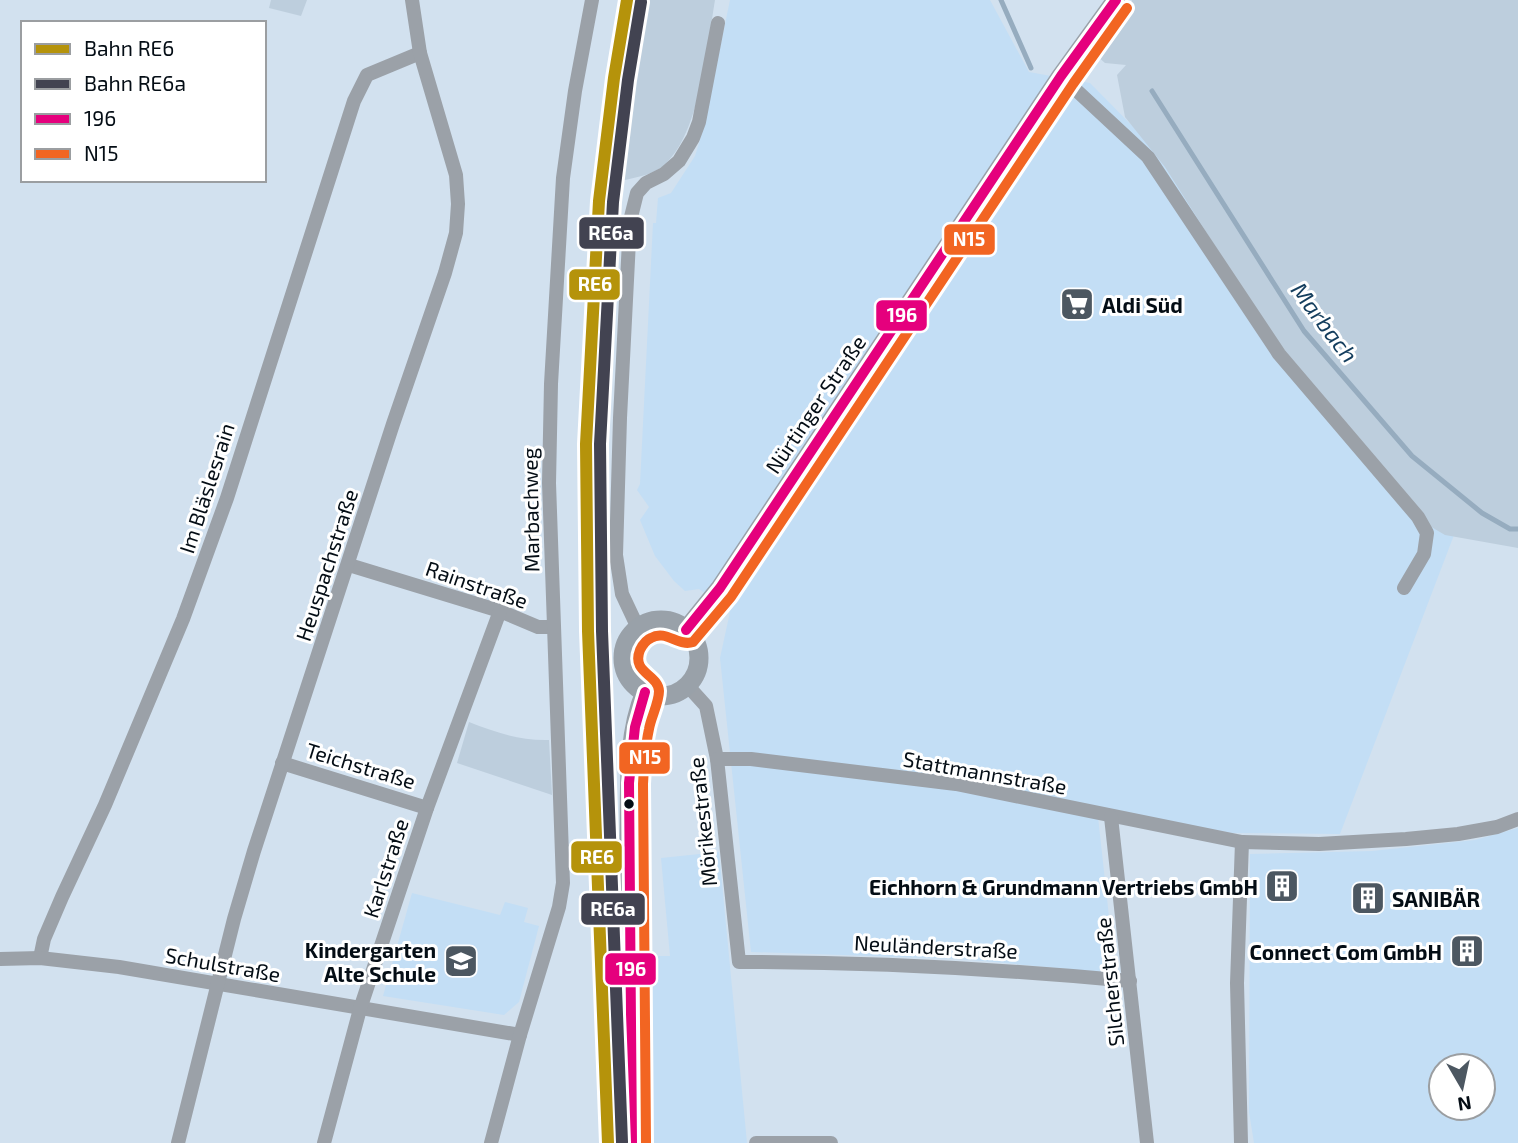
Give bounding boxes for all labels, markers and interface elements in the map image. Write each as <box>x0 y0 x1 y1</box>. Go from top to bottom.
legend <box>21 21 266 182</box>
text: Bahn RE6 <box>84 35 174 60</box>
text: Bahn RE6a <box>84 70 186 95</box>
text: 196 <box>84 105 116 130</box>
text: N15 <box>84 140 118 165</box>
line badge: RE6a <box>578 216 645 250</box>
text: RE6a <box>588 221 634 244</box>
line badge: N15 <box>943 223 996 256</box>
text: N15 <box>953 227 985 250</box>
line badge: RE6 <box>568 268 621 301</box>
text: RE6 <box>578 272 612 295</box>
water label: Marbach <box>1286 276 1364 368</box>
supermarket icon: Aldi Süd <box>1058 285 1096 323</box>
place label: Aldi Süd <box>1102 292 1183 317</box>
line badge: 196 <box>875 299 928 332</box>
text: 196 <box>887 303 917 326</box>
street label: Nürtinger Straße <box>760 330 870 478</box>
street label: Im Bläslesrain <box>173 420 239 556</box>
street label: Marbachweg <box>516 447 544 572</box>
street label: Heuspachstraße <box>290 486 362 644</box>
street label: Rainstraße <box>423 555 531 613</box>
street label: Teichstraße <box>303 737 419 793</box>
line badge: N15 <box>618 741 671 775</box>
text: N15 <box>629 745 661 768</box>
street label: Stattmannstraße <box>901 745 1069 799</box>
street label: Mörikestraße <box>683 756 721 888</box>
unlabelled marker <box>622 797 636 811</box>
street label: Karlstraße <box>357 815 413 921</box>
line badge: RE6 <box>570 840 623 874</box>
text: RE6 <box>580 845 614 868</box>
building icon: Eichhorn & Grundmann Vertriebs GmbH <box>1263 867 1301 905</box>
place label: Eichhorn & Grundmann Vertriebs GmbH <box>869 874 1258 899</box>
building icon: SANIBÄR <box>1349 879 1387 917</box>
place label: SANIBÄR <box>1392 886 1480 911</box>
line badge: RE6a <box>580 892 646 926</box>
text: RE6a <box>590 897 636 920</box>
street label: Silcherstraße <box>1090 916 1128 1048</box>
street label: Neuländerstraße <box>854 929 1018 963</box>
building icon: Connect Com GmbH <box>1448 932 1486 970</box>
place label: Kindergarten Alte Schule <box>305 937 436 986</box>
place label: Connect Com GmbH <box>1249 939 1442 964</box>
street label: Schulstraße <box>163 942 283 986</box>
school or university icon: Kindergarten Alte Schule <box>442 942 480 980</box>
line badge: 196 <box>604 952 657 986</box>
text: 196 <box>616 957 646 980</box>
north arrow <box>1427 1052 1497 1122</box>
text: N <box>1456 1092 1473 1117</box>

